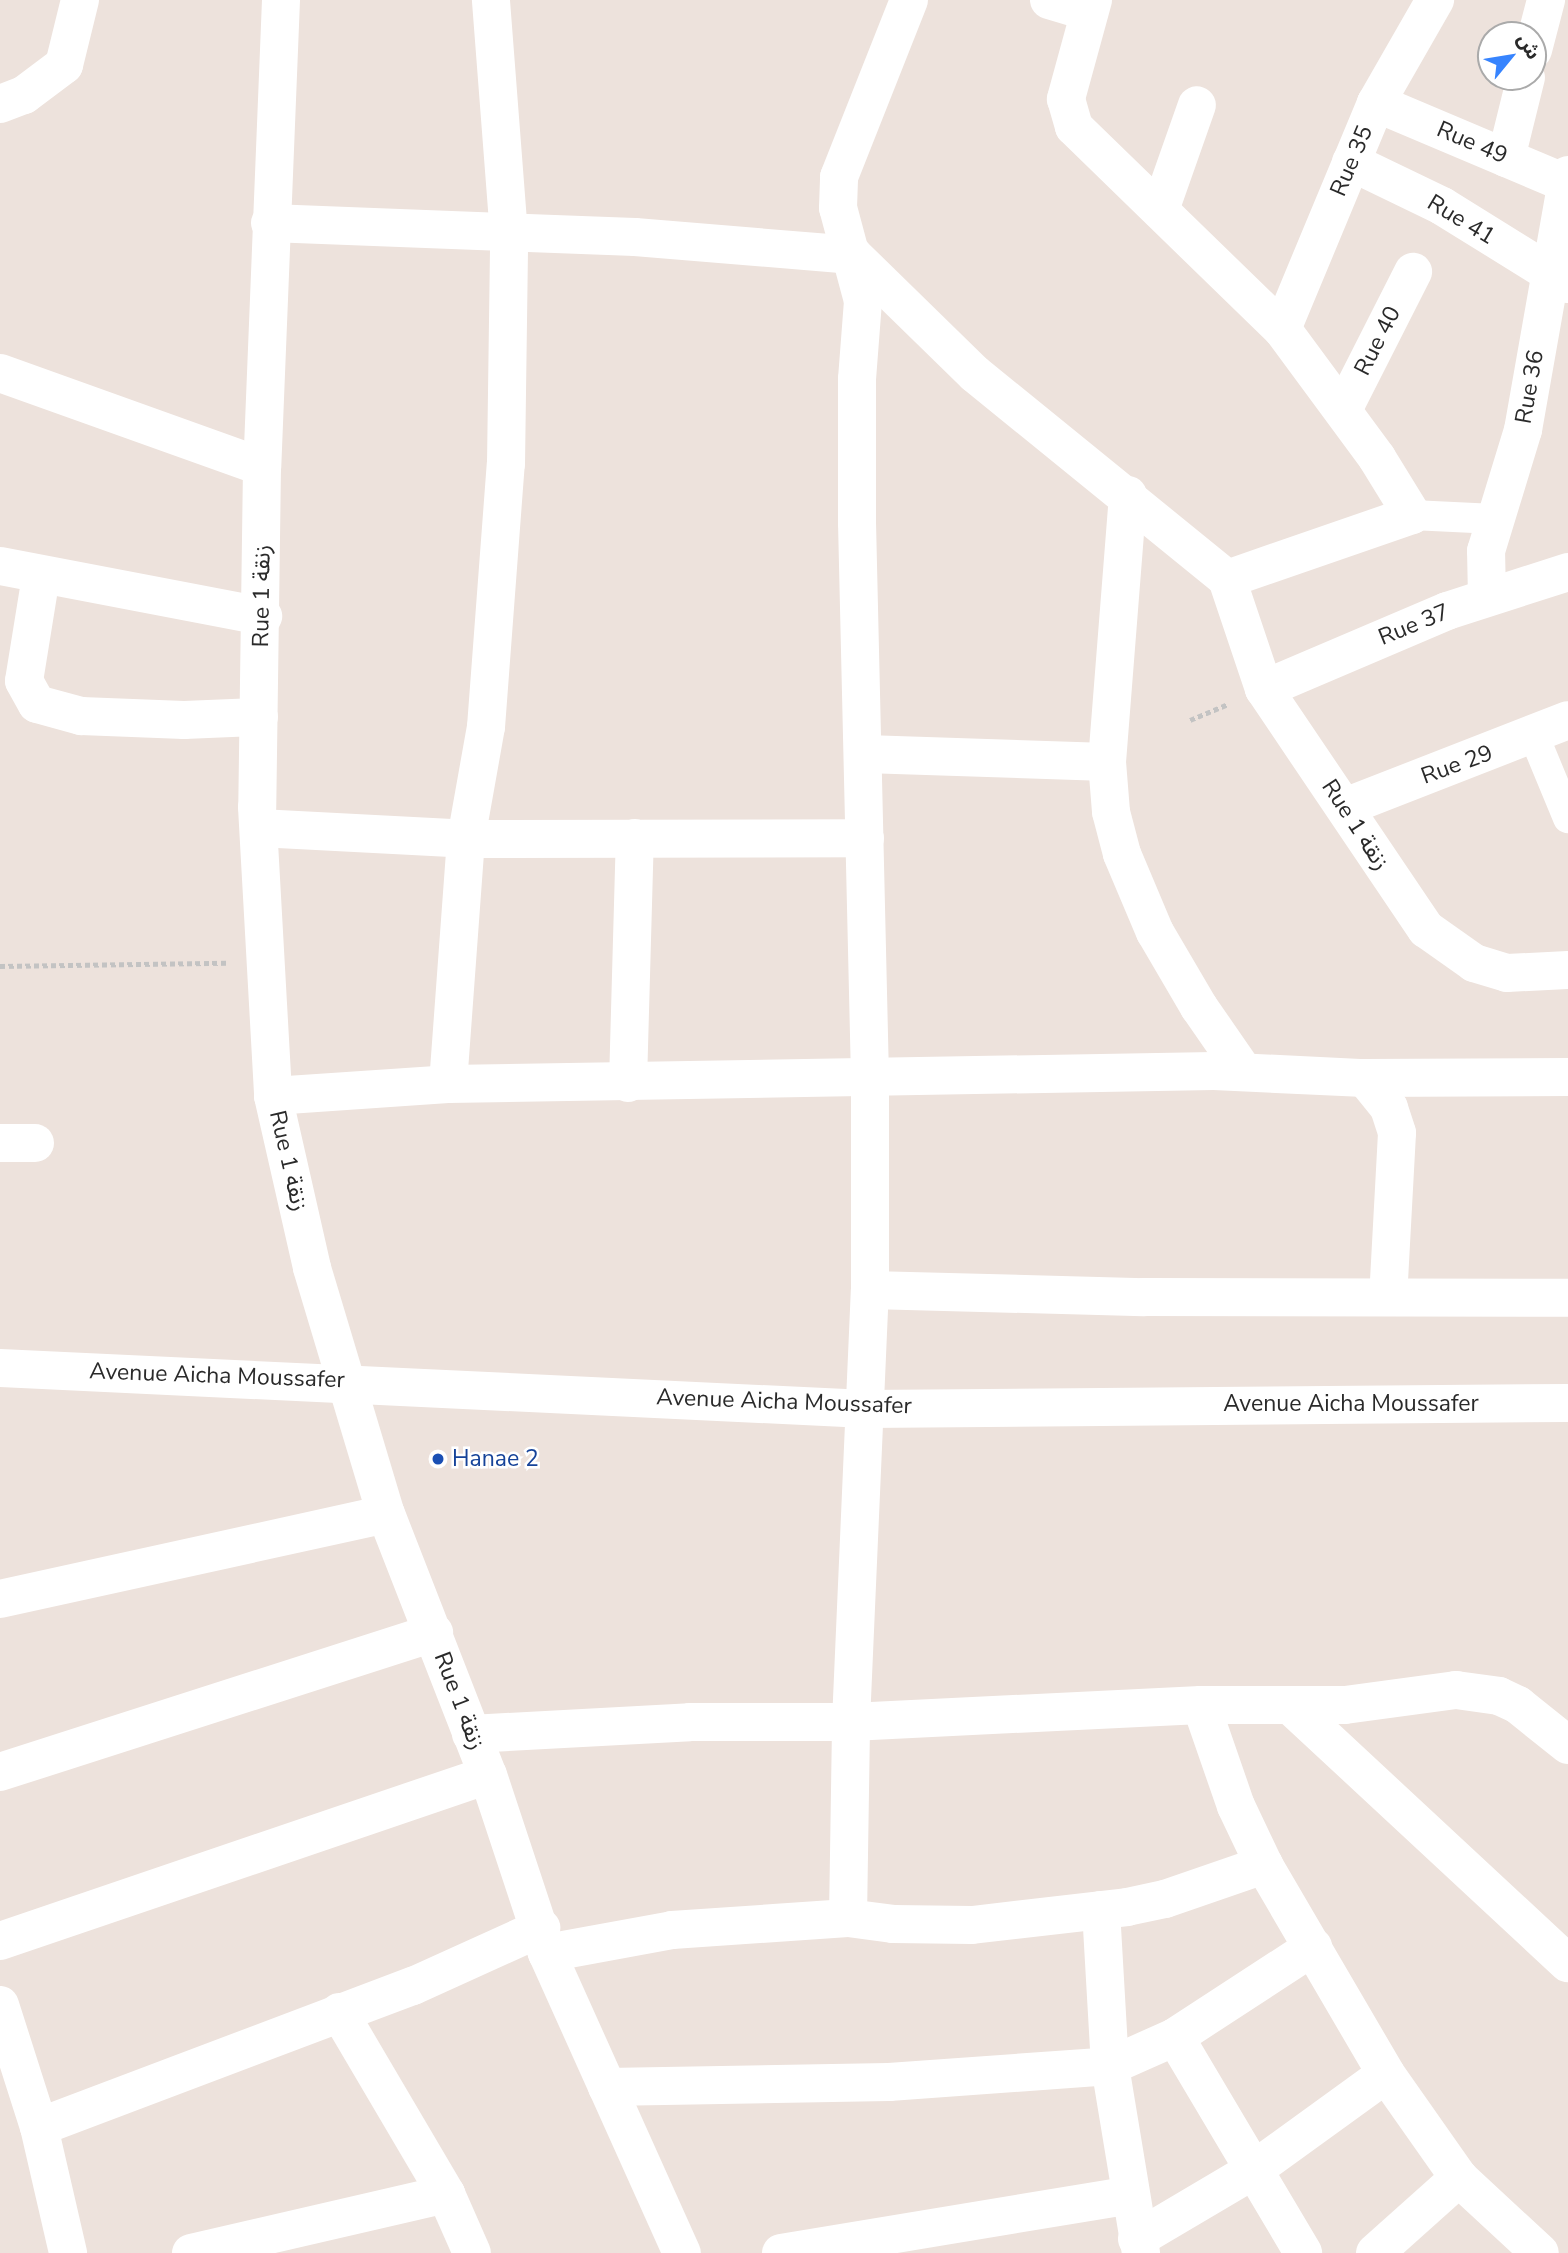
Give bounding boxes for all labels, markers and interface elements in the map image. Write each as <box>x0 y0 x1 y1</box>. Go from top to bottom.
north arrow <box>1477 21 1547 91</box>
text: ش <box>1511 29 1546 64</box>
street label: Rue 49 <box>1433 116 1511 170</box>
street label: Rue 35 <box>1325 122 1379 200</box>
street label: Rue 41 <box>1422 189 1500 251</box>
street label: Rue 40 <box>1349 302 1407 380</box>
street label: Rue 36 <box>1510 348 1550 426</box>
street label: Rue 1 زنقة <box>247 544 277 648</box>
street label: Rue 37 <box>1375 598 1453 652</box>
street label: Rue 29 <box>1417 739 1497 791</box>
street label: Rue 1 زنقة <box>1315 774 1395 876</box>
street label: Rue 1 زنقة <box>263 1108 313 1214</box>
street label: Avenue Aicha Moussafer <box>89 1358 345 1394</box>
street label: Avenue Aicha Moussafer <box>656 1384 912 1420</box>
street label: Avenue Aicha Moussafer <box>1223 1390 1479 1418</box>
place label: Hanae 2 <box>452 1445 539 1473</box>
marker: Hanae 2 <box>430 1451 446 1467</box>
street label: Rue 1 زنقة <box>428 1648 490 1754</box>

